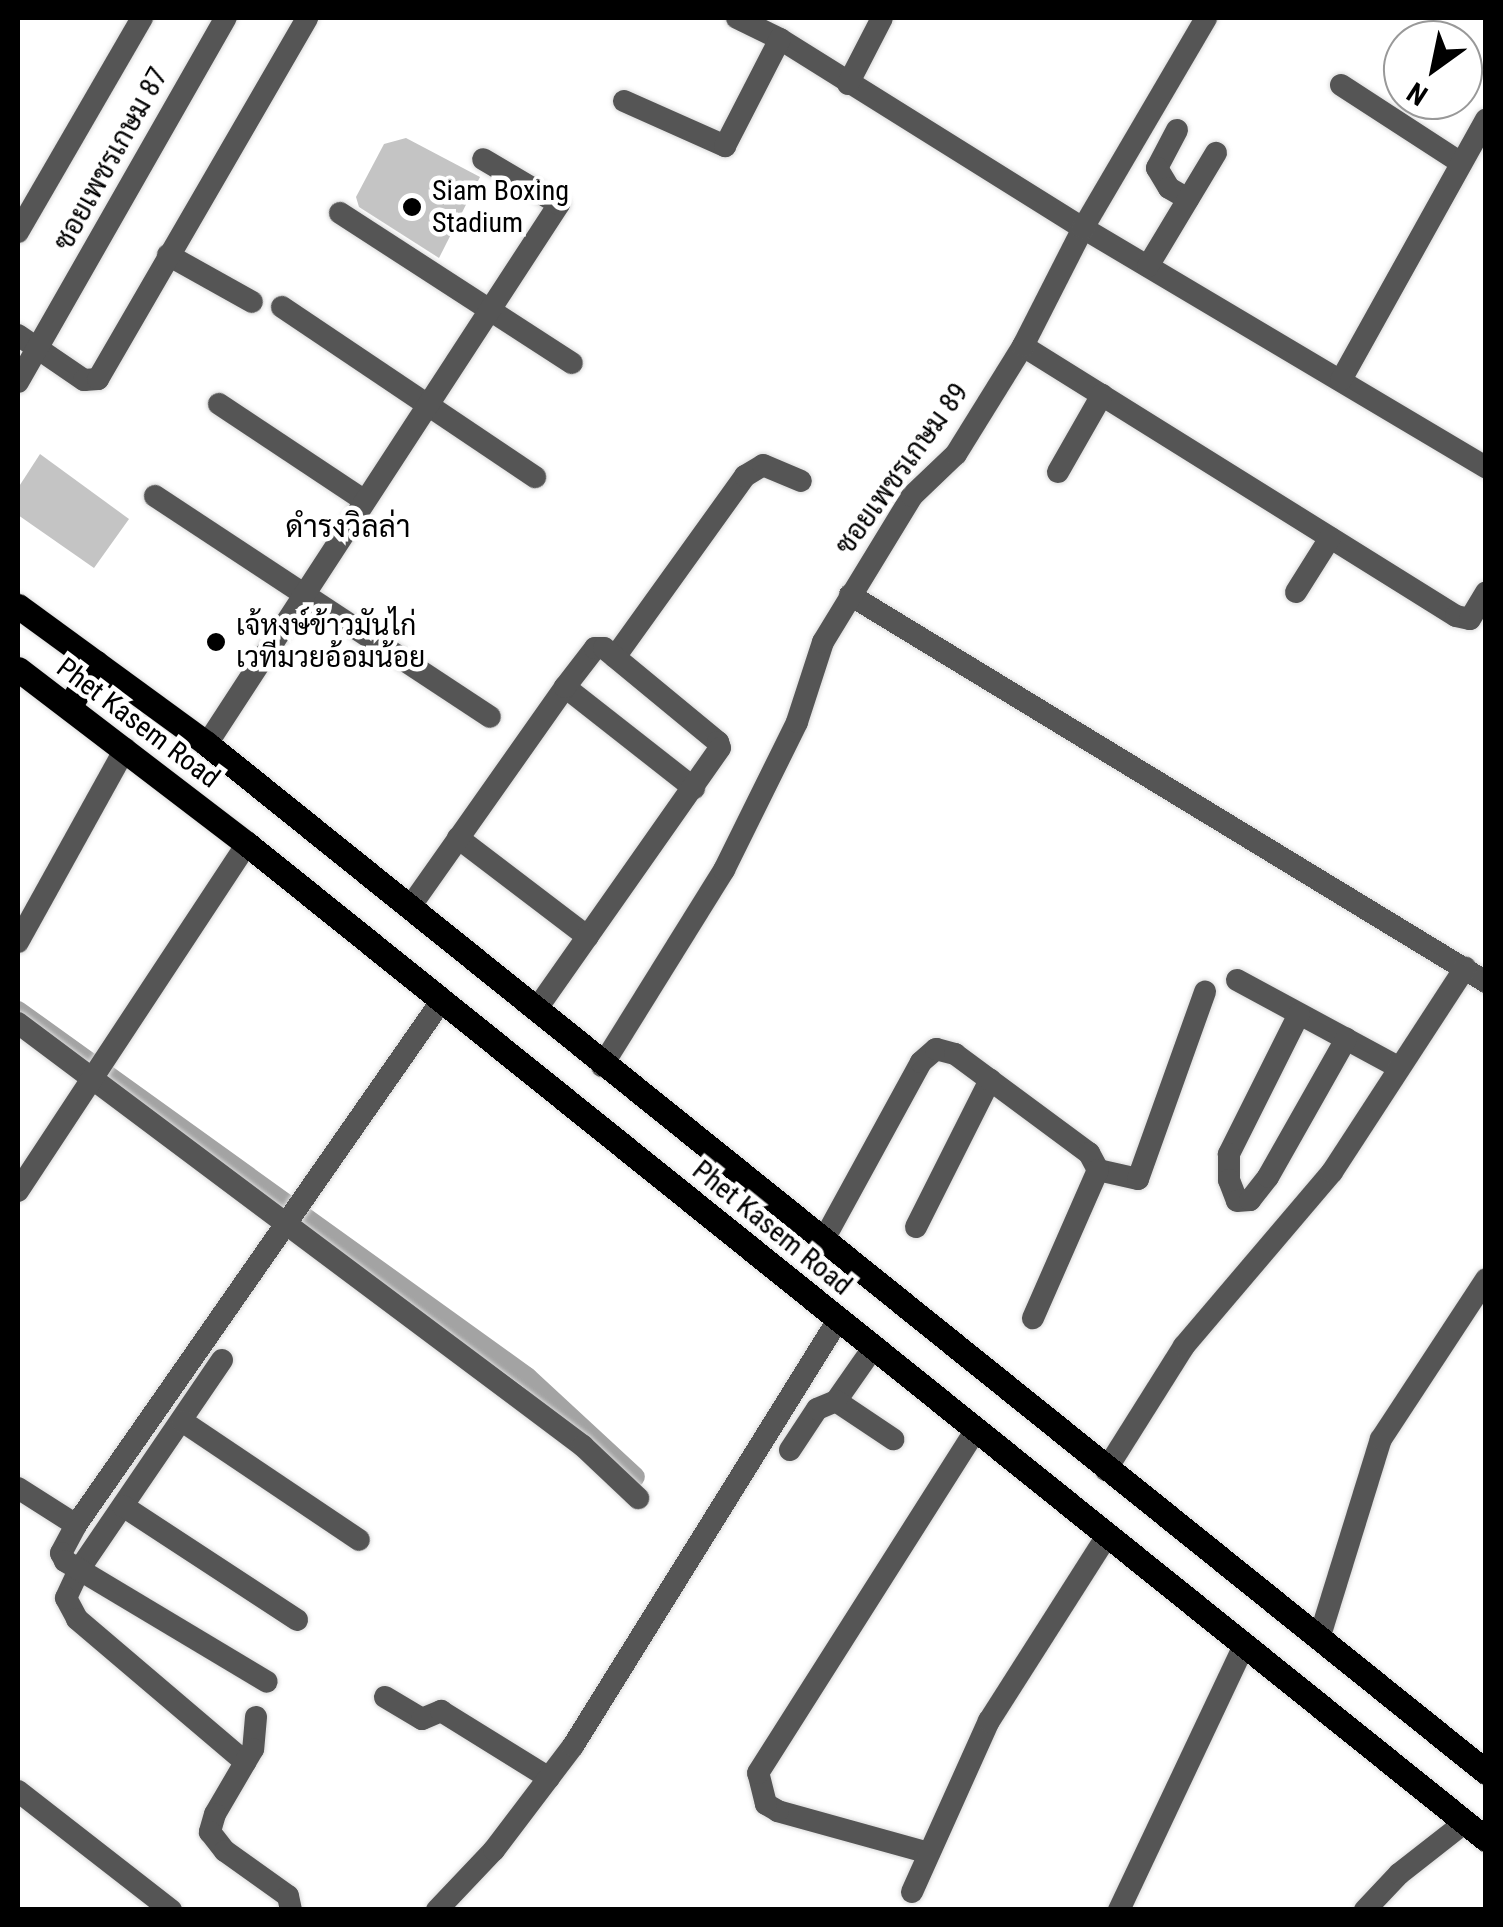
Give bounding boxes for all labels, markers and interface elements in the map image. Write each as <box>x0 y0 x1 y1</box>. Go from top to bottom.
north arrow <box>1383 20 1483 120</box>
street label: ซอยเพชรเกษม 87 <box>47 62 175 256</box>
text: N <box>1401 75 1434 112</box>
place label: Siam Boxing Stadium <box>432 174 569 240</box>
marker: Siam Boxing Stadium <box>401 196 423 218</box>
street label: ซอยเพชรเกษม 89 <box>828 377 976 561</box>
district label: ดำรงวิลล่า <box>285 509 411 545</box>
place label: เจ้หงษ์ข้าวมันไก่ เวทีมวยอ้อมน้อย <box>236 609 425 675</box>
marker: เจ้หงษ์ข้าวมันไก่ เวทีมวยอ้อมน้อย <box>205 631 227 653</box>
street label: Phet Kasem Road <box>50 651 226 795</box>
street label: Phet Kasem Road <box>686 1154 858 1302</box>

